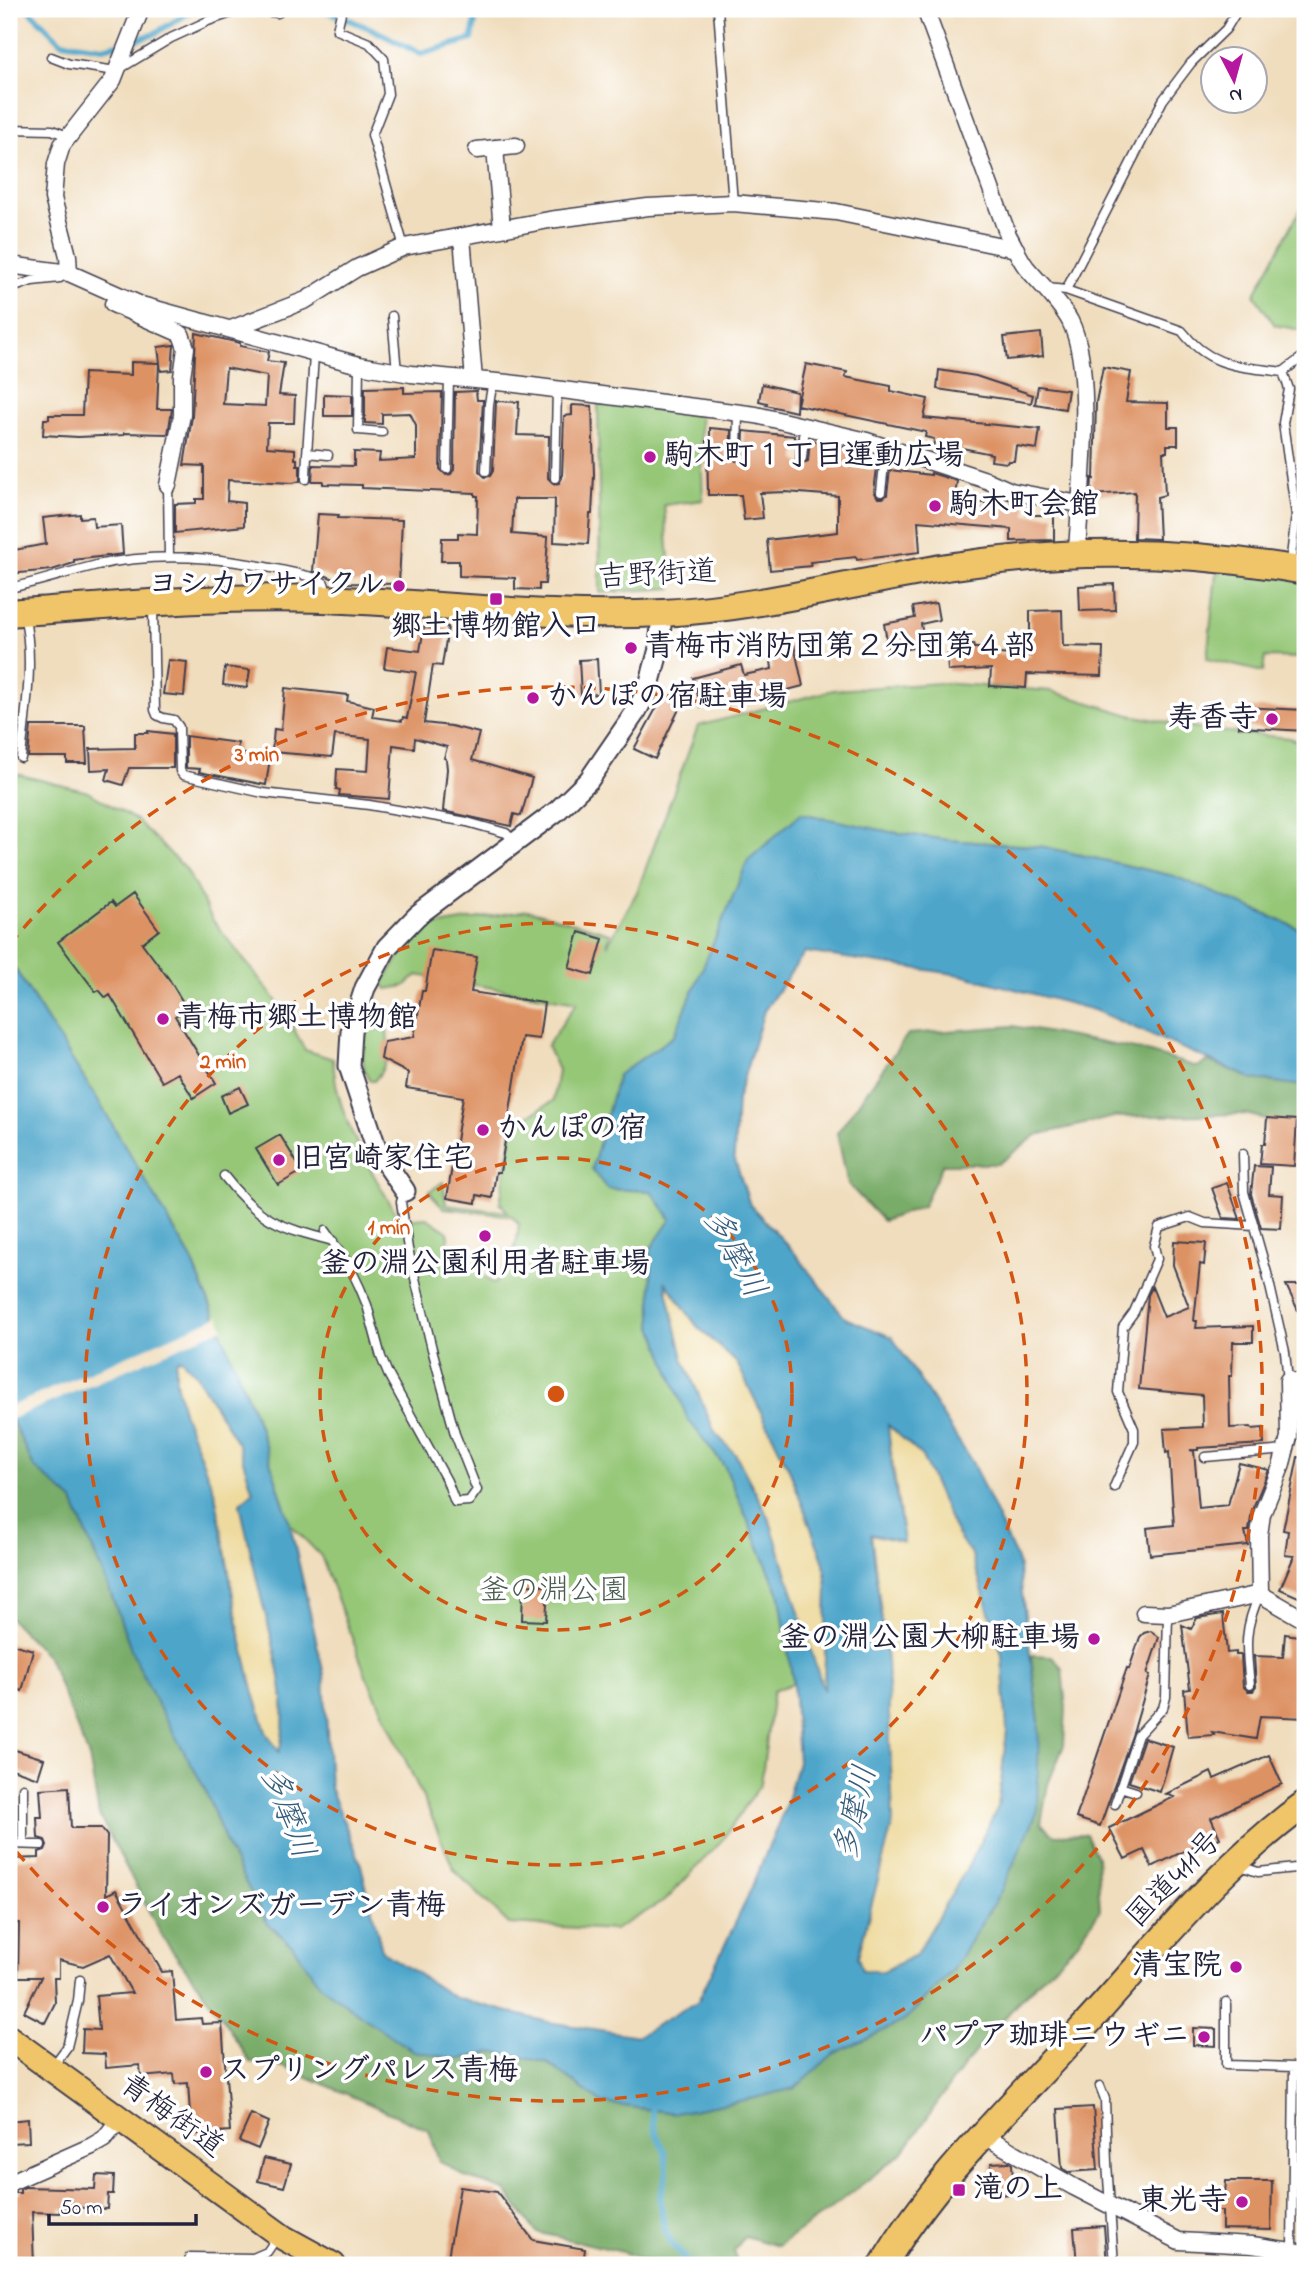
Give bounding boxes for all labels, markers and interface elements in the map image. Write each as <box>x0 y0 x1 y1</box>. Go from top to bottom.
north arrow <box>1198 46 1268 116</box>
text: N <box>1228 80 1243 109</box>
place label: 駒木町１丁目運動広場 <box>664 435 964 479</box>
marker: 駒木町１丁目運動広場 <box>642 449 658 465</box>
place label: 駒木町会館 <box>949 484 1099 528</box>
marker: 駒木町会館 <box>927 498 943 514</box>
street label: 吉野街道 <box>596 551 718 601</box>
place label: ヨシカワサイクル <box>149 564 385 608</box>
marker: ヨシカワサイクル <box>391 578 407 594</box>
marker: 郷土博物館入口 <box>488 591 504 607</box>
place label: 郷土博物館入口 <box>391 606 601 650</box>
place label: 青梅市消防団第２分団第４部 <box>645 626 1035 670</box>
marker: 青梅市消防団第２分団第４部 <box>623 640 639 656</box>
place label: かんぽの宿駐車場 <box>547 676 788 720</box>
marker: かんぽの宿駐車場 <box>525 690 541 706</box>
place label: 寿香寺 <box>1168 697 1258 741</box>
marker: 寿香寺 <box>1264 711 1280 727</box>
text: 3 min <box>234 741 279 771</box>
place label: 青梅市郷土博物館 <box>177 997 417 1041</box>
marker: 青梅市郷土博物館 <box>155 1011 171 1027</box>
text: 2 min <box>199 1048 246 1078</box>
place label: かんぽの宿 <box>497 1108 648 1152</box>
marker: かんぽの宿 <box>475 1122 491 1138</box>
place label: 旧宮崎家住宅 <box>293 1138 473 1182</box>
marker: 旧宮崎家住宅 <box>271 1152 287 1168</box>
water label: 多摩川 <box>690 1201 776 1307</box>
text: 1 min <box>368 1214 410 1244</box>
marker: 釜の淵公園利用者駐車場 <box>477 1228 493 1244</box>
place label: 釜の淵公園利用者駐車場 <box>320 1243 650 1287</box>
centre of rings <box>544 1382 568 1406</box>
park label: 釜の淵公園 <box>479 1570 629 1614</box>
place label: 釜の淵公園大柳駐車場 <box>780 1617 1080 1661</box>
marker: 釜の淵公園大柳駐車場 <box>1086 1631 1102 1647</box>
water label: 多摩川 <box>247 1760 325 1866</box>
water label: 多摩川 <box>823 1761 891 1865</box>
street label: 国道411号 <box>1117 1821 1233 1939</box>
place label: ライオンズガーデン青梅 <box>117 1885 446 1929</box>
marker: ライオンズガーデン青梅 <box>95 1899 111 1915</box>
place label: 清宝院 <box>1132 1945 1222 1989</box>
marker: 清宝院 <box>1228 1959 1244 1975</box>
place label: パプア珈琲ニウギニ <box>919 2015 1190 2059</box>
marker: パプア珈琲ニウギニ <box>1196 2029 1212 2045</box>
place label: スプリングパレス青梅 <box>220 2050 518 2094</box>
street label: 青梅街道 <box>110 2064 232 2170</box>
marker: スプリングパレス青梅 <box>198 2064 214 2080</box>
place label: 滝の上 <box>973 2168 1063 2212</box>
place label: 東光寺 <box>1138 2180 1228 2224</box>
marker: 滝の上 <box>951 2182 967 2198</box>
scale bar <box>49 2183 196 2227</box>
text: 50 m <box>60 2194 103 2224</box>
marker: 東光寺 <box>1234 2194 1250 2210</box>

